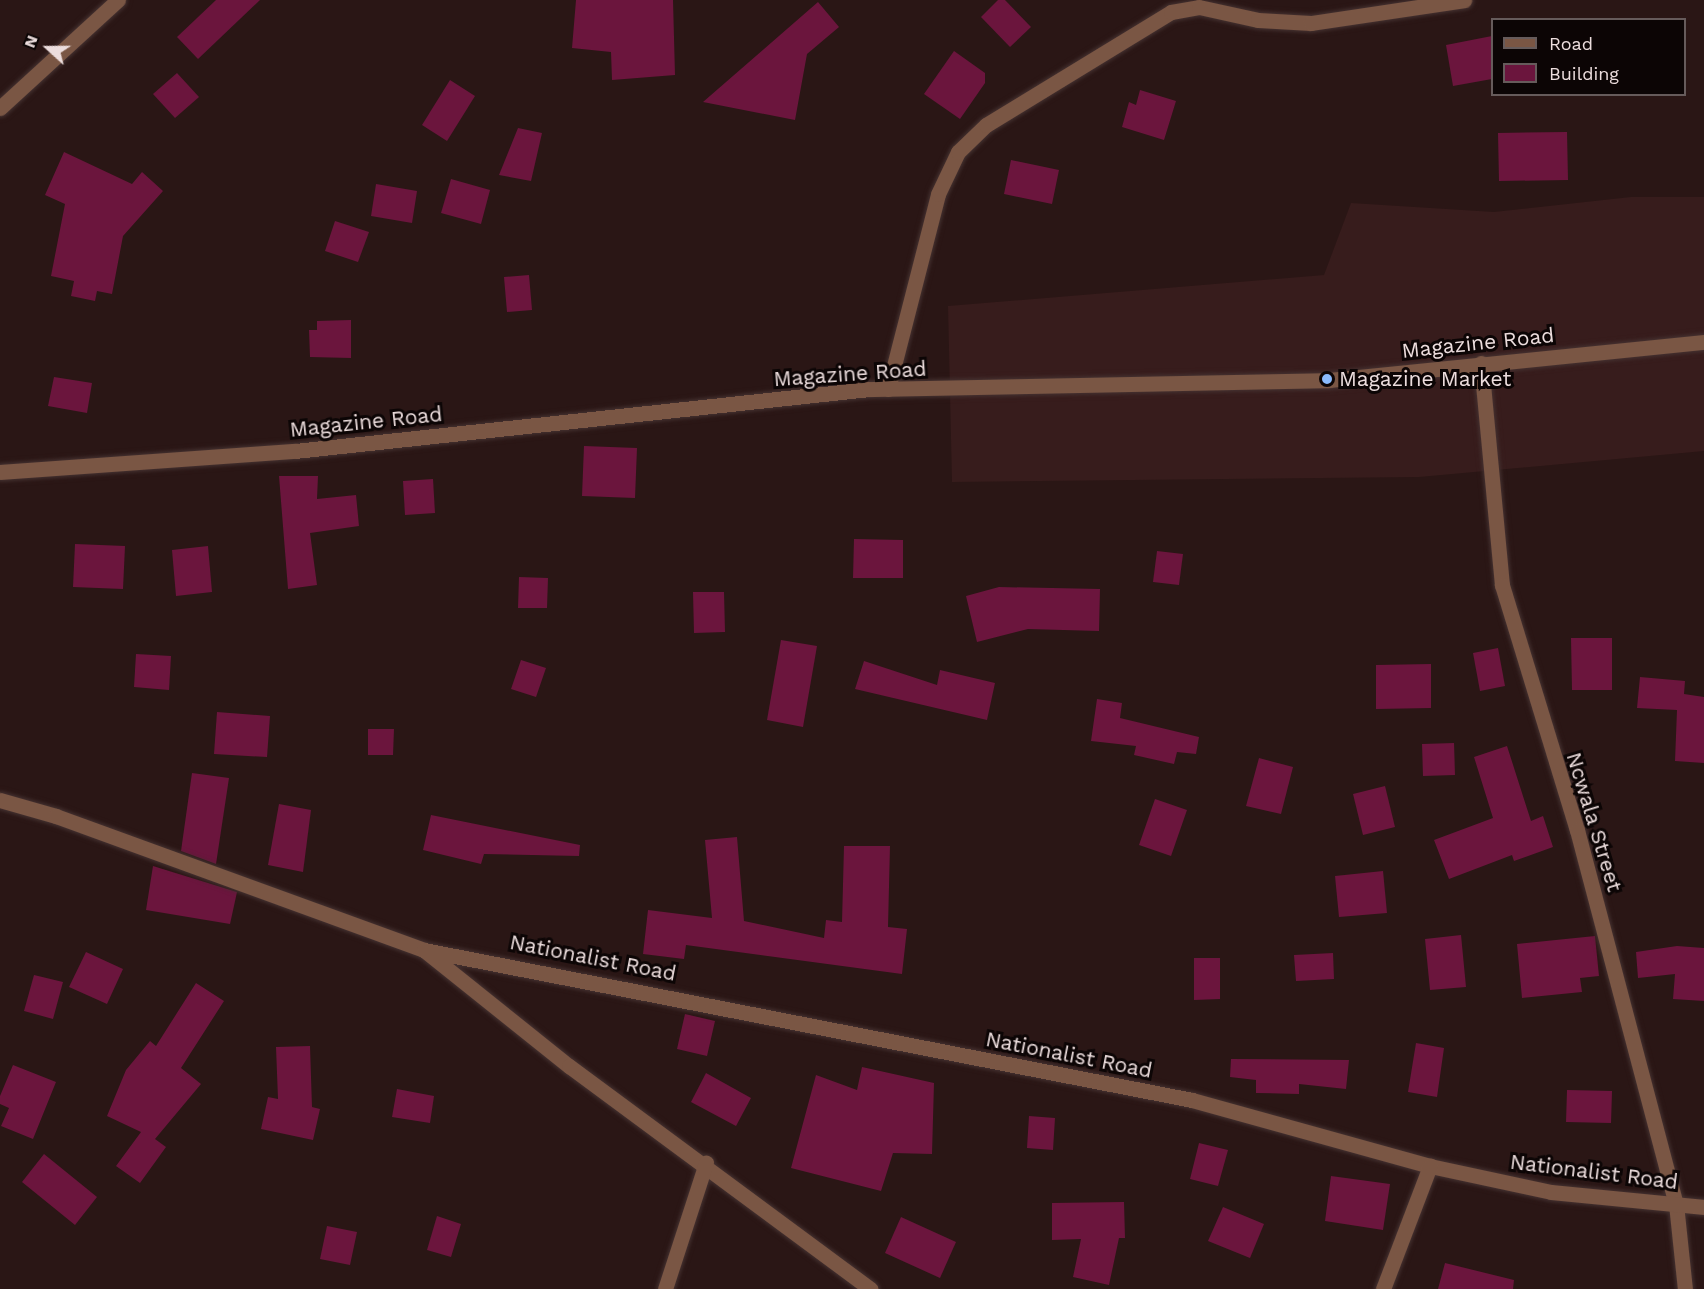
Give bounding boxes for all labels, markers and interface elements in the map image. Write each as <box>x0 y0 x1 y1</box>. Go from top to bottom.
north arrow <box>18 18 78 78</box>
legend <box>1491 18 1686 96</box>
text: N <box>20 32 42 50</box>
text: Road <box>1549 33 1593 54</box>
text: Building <box>1549 63 1619 84</box>
street label: Magazine Road <box>1401 322 1555 364</box>
street label: Magazine Road <box>773 356 927 392</box>
place label: Magazine Market <box>1339 366 1511 392</box>
marker: Magazine Market <box>1320 372 1334 386</box>
street label: Magazine Road <box>289 401 443 443</box>
street label: Ncwala Street <box>1561 749 1627 895</box>
street label: Nationalist Road <box>508 930 678 986</box>
street label: Nationalist Road <box>984 1027 1154 1083</box>
street label: Nationalist Road <box>1509 1149 1679 1195</box>

